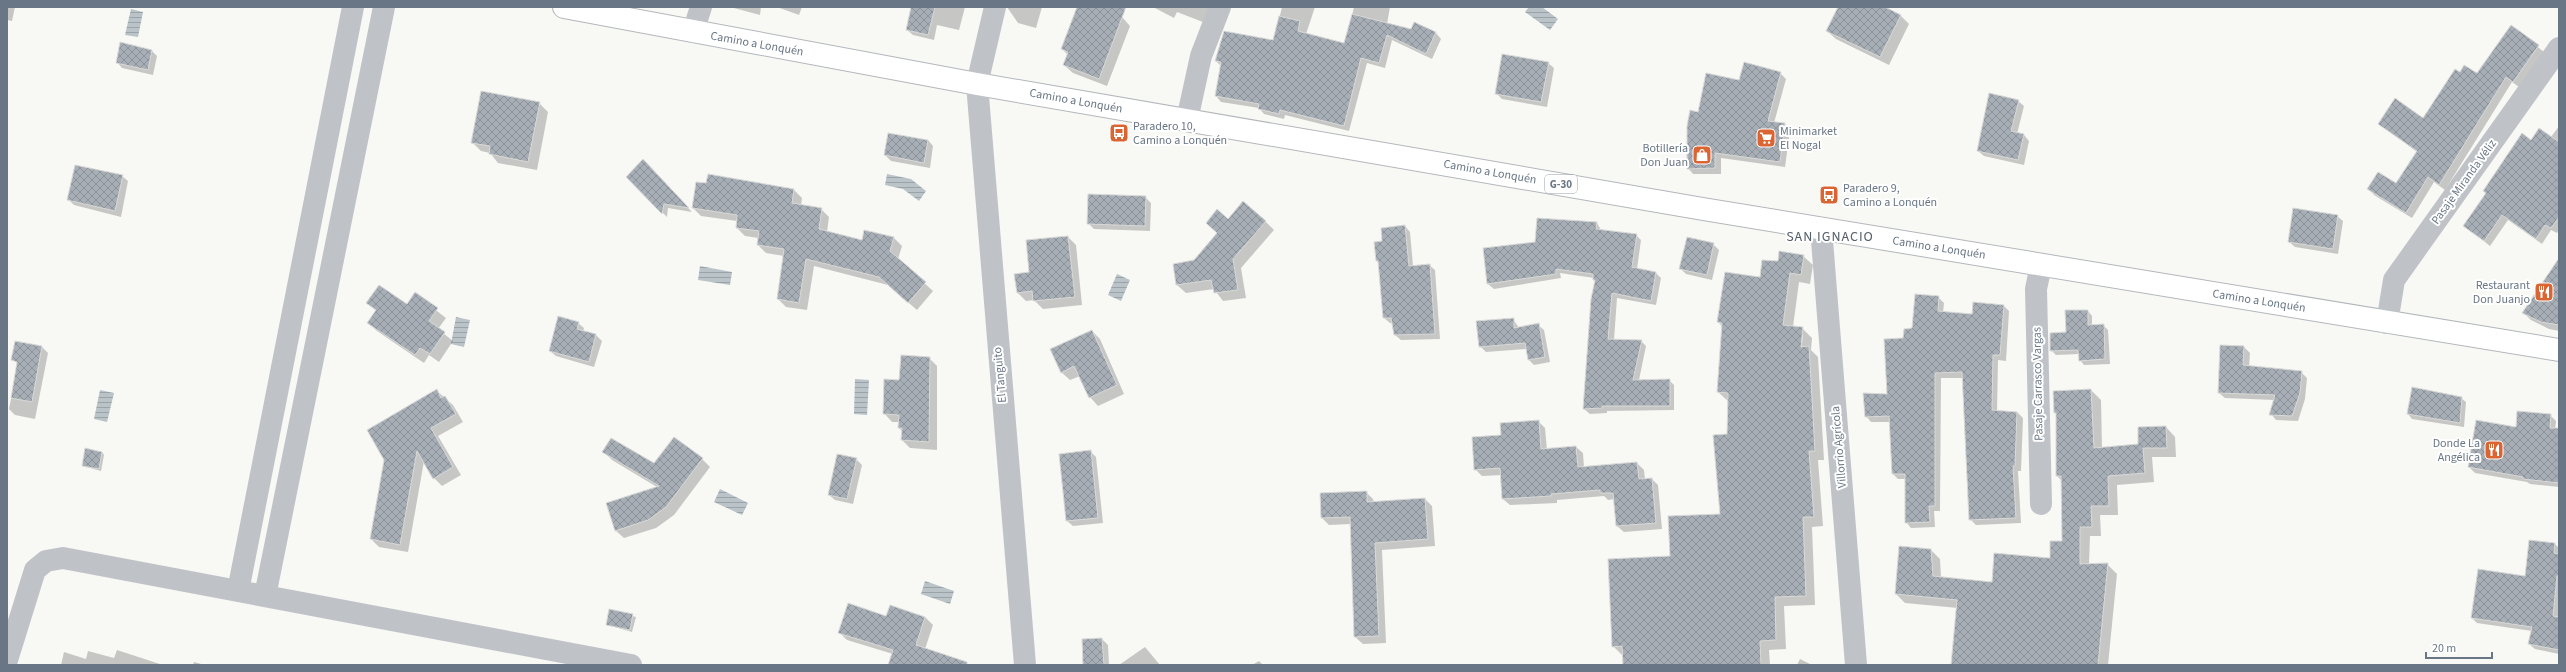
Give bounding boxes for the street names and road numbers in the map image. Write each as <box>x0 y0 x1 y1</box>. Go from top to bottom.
street label: Camino a Lonquén <box>709 27 805 61</box>
street label: Camino a Lonquén <box>1028 84 1124 118</box>
street label: Pasaje Miranda Véliz <box>2427 136 2501 228</box>
street label: Camino a Lonquén <box>1442 155 1538 189</box>
road number: G-30 <box>1545 175 1577 193</box>
street label: Camino a Lonquén <box>1891 232 1987 264</box>
street label: Camino a Lonquén <box>2211 285 2307 317</box>
street label: Pasaje Carrasco Vargas <box>2029 327 2047 441</box>
street label: El Tanguito <box>989 346 1011 404</box>
street label: Villorrio Agrícola <box>1827 405 1851 489</box>

